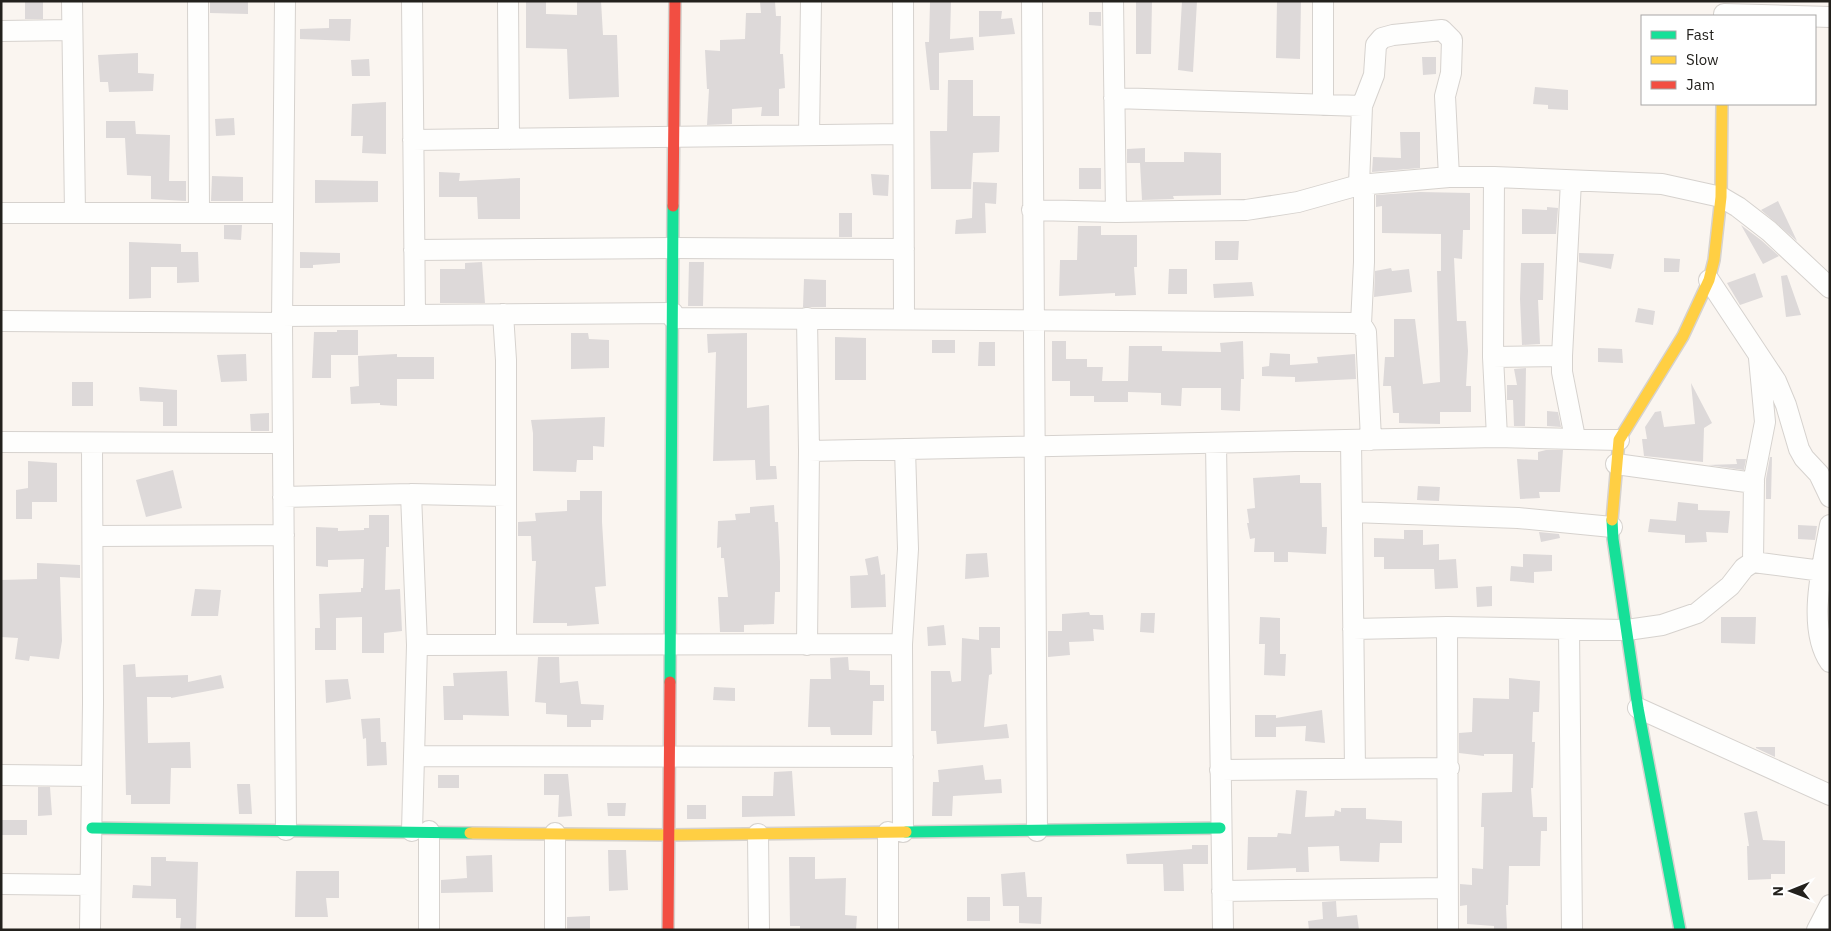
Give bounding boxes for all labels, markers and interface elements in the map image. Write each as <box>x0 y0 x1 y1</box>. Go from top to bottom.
legend <box>1641 15 1816 105</box>
text: Fast <box>1686 25 1714 44</box>
text: Slow <box>1686 50 1719 69</box>
text: Jam <box>1686 75 1715 94</box>
north arrow <box>1766 866 1816 916</box>
text: N <box>1769 886 1787 896</box>

